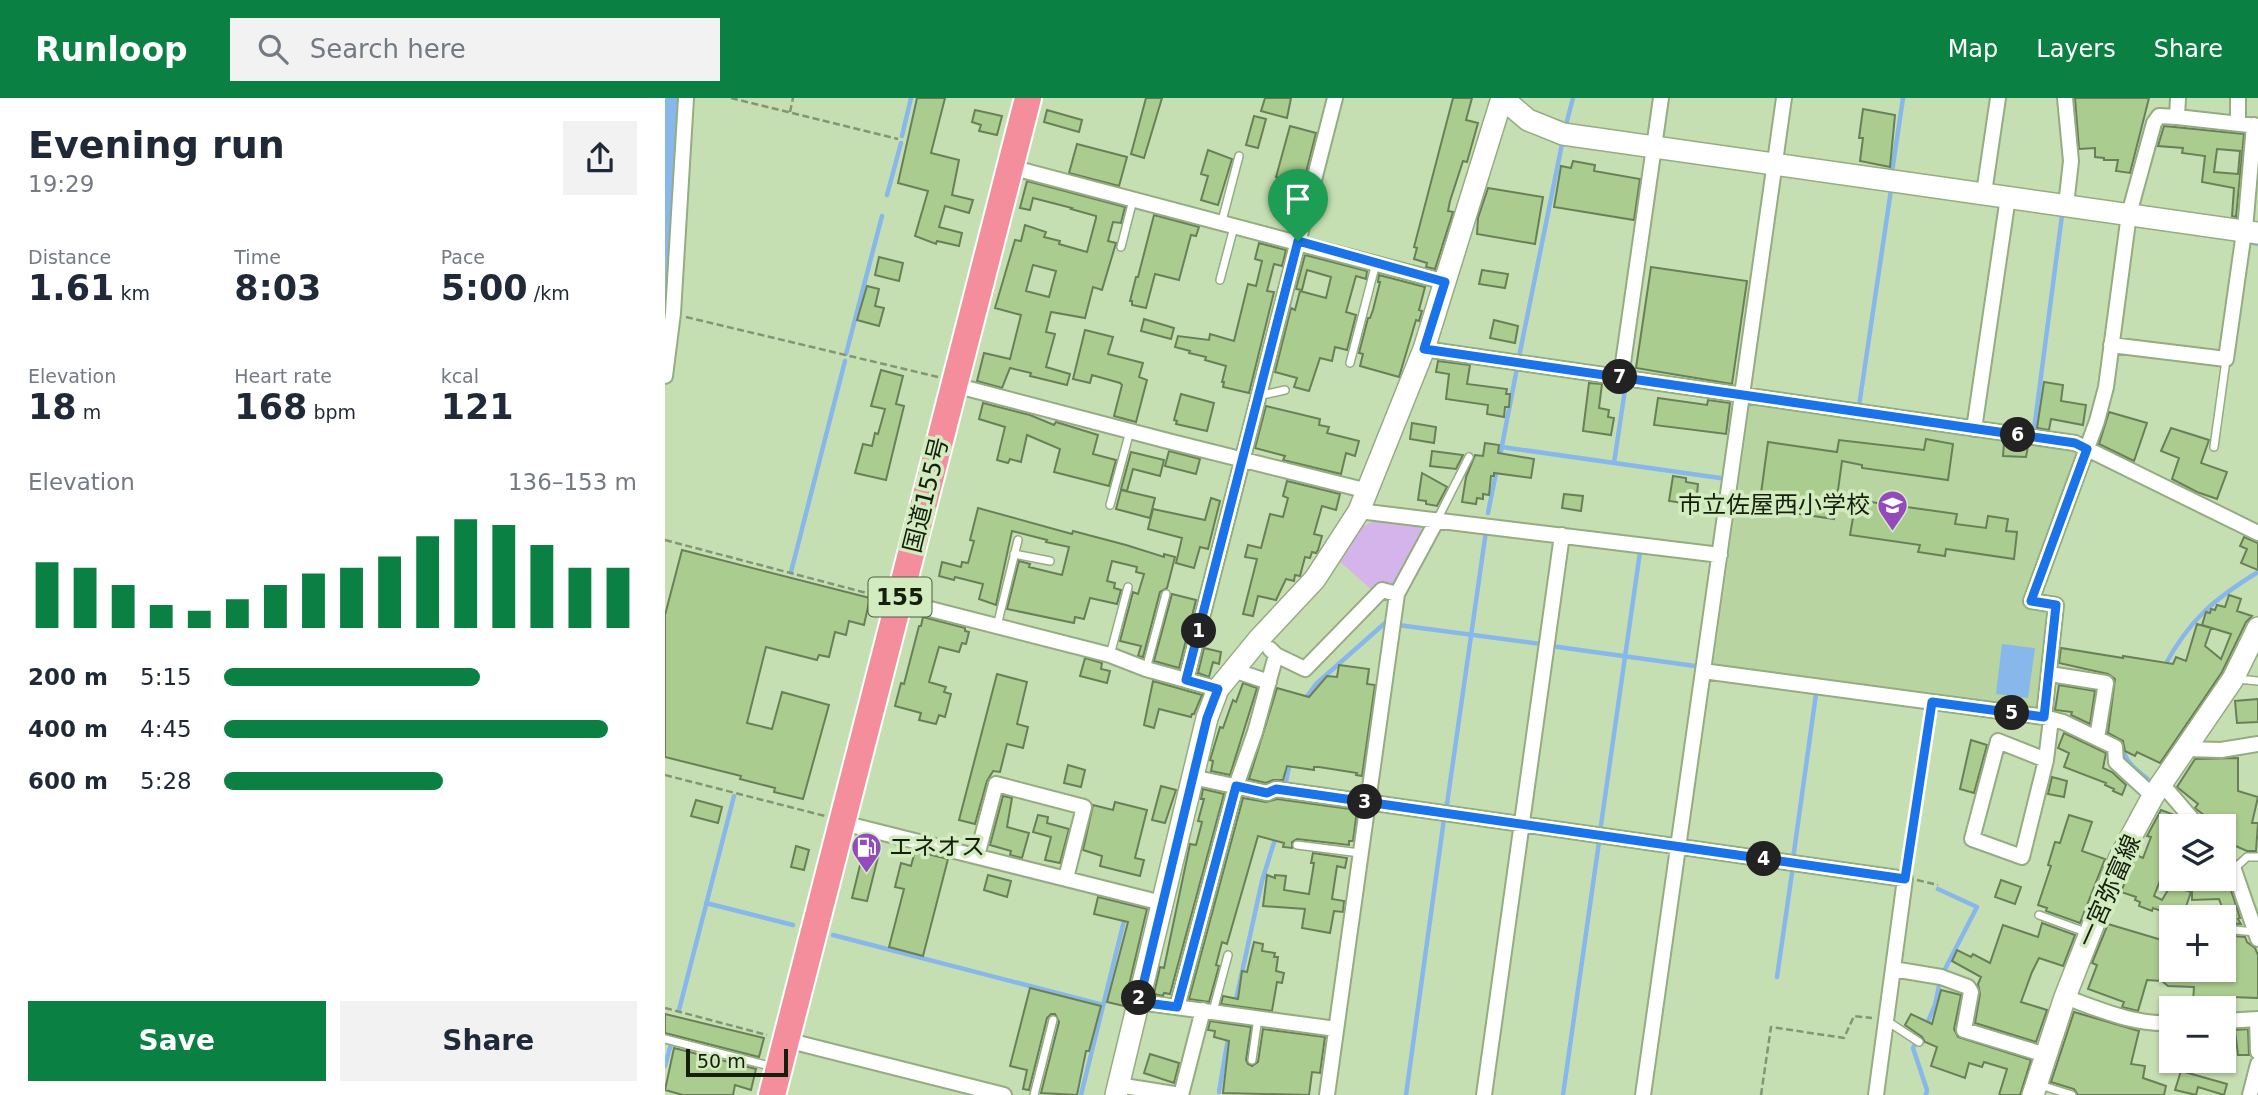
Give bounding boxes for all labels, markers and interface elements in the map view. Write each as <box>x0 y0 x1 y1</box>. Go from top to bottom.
search box <box>230 18 720 81</box>
text: Runloop <box>35 30 188 69</box>
icon: search <box>254 30 292 68</box>
text: Search here <box>310 34 466 64</box>
text: Map <box>1948 35 1998 63</box>
text: Layers <box>2036 35 2116 63</box>
text: Share <box>2154 35 2223 63</box>
button: share <box>563 121 637 195</box>
text: Evening run <box>28 123 285 167</box>
pin <box>1268 169 1328 241</box>
text: 19:29 <box>28 171 94 197</box>
icon: arrive <box>1279 180 1317 218</box>
text: Distance <box>28 246 111 268</box>
text: Time <box>234 246 281 268</box>
text: Pace <box>441 246 485 268</box>
text: 1.61 <box>28 268 114 308</box>
text: 8:03 <box>234 268 321 308</box>
text: 5:00 <box>441 268 528 308</box>
text: km <box>114 282 150 304</box>
text: /km <box>528 282 570 304</box>
pin: 7 <box>1602 360 1637 394</box>
text: Elevation <box>28 365 116 387</box>
text: Heart rate <box>234 365 332 387</box>
text: kcal <box>441 365 479 387</box>
text: 7 <box>1613 365 1626 387</box>
text: 18 <box>28 387 77 427</box>
text: 168 <box>234 387 307 427</box>
text: 121 <box>441 387 514 427</box>
text: m <box>77 401 101 423</box>
text: bpm <box>307 401 356 423</box>
pin: 6 <box>2001 418 2035 452</box>
text: 6 <box>2011 423 2024 445</box>
street label: 国道155号 <box>898 434 954 556</box>
text: Elevation <box>28 469 135 495</box>
text: 136–153 m <box>508 469 637 495</box>
school or university icon: 市立佐屋西小学校 <box>1876 488 1910 532</box>
place label: 市立佐屋西小学校 <box>1678 491 1870 519</box>
road number: 155 <box>869 578 931 617</box>
pin: 1 <box>1181 614 1217 648</box>
text: 1 <box>1192 619 1205 641</box>
text: 200 m <box>28 664 108 690</box>
text: 5:15 <box>140 664 192 690</box>
pin: 5 <box>1995 696 2029 730</box>
text: 5 <box>2005 701 2018 723</box>
text: 400 m <box>28 716 108 742</box>
text: 4:45 <box>140 716 192 742</box>
text: 600 m <box>28 768 108 794</box>
text: 5:28 <box>140 768 192 794</box>
pin: 3 <box>1347 784 1383 820</box>
text: 3 <box>1358 790 1371 812</box>
map controls <box>2159 814 2236 1073</box>
button: layers <box>2159 814 2236 891</box>
fuel station icon: エネオス <box>849 830 883 874</box>
street label: 一宮弥富線 <box>2072 830 2146 952</box>
place label: エネオス <box>889 833 985 861</box>
pin: 4 <box>1747 842 1781 876</box>
text: 4 <box>1757 847 1770 869</box>
button: + <box>2159 905 2236 982</box>
pin: 2 <box>1121 981 1156 1016</box>
text: 2 <box>1132 986 1145 1008</box>
button: − <box>2159 996 2236 1073</box>
button: Save <box>28 1001 326 1081</box>
button: Share <box>340 1001 637 1081</box>
scale bar <box>686 1046 787 1078</box>
text: 50 m <box>697 1050 746 1072</box>

